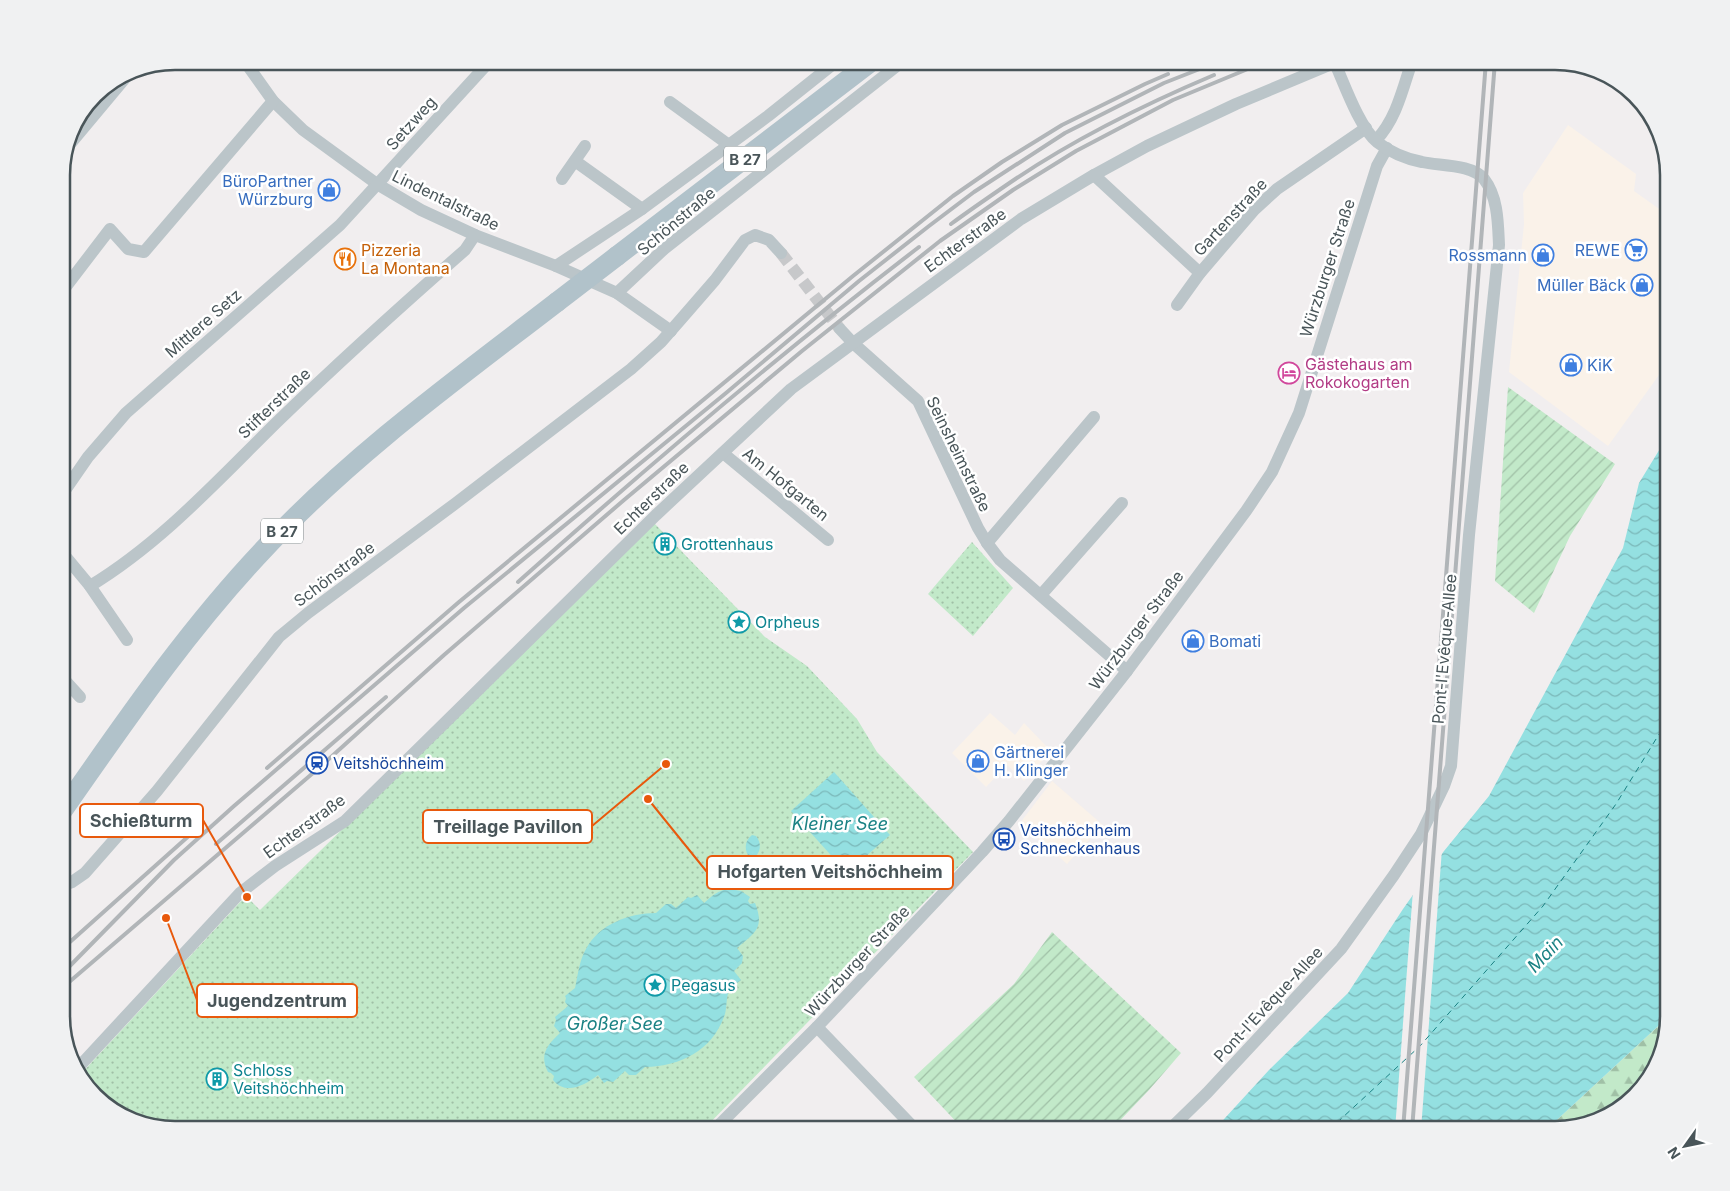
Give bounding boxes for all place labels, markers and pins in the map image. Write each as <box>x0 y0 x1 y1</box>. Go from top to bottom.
place label: BüroPartner Würzburg <box>222 171 313 209</box>
shop icon: BüroPartner Würzburg <box>317 178 341 202</box>
supermarket icon: REWE <box>1624 238 1648 262</box>
place label: Pizzeria La Montana <box>361 240 450 278</box>
place label: REWE <box>1575 240 1620 260</box>
shop icon: Rossmann <box>1531 243 1555 267</box>
place label: Rossmann <box>1449 245 1527 265</box>
restaurant icon: Pizzeria La Montana <box>333 247 357 271</box>
shop icon: Müller Bäck <box>1630 273 1654 297</box>
place label: Müller Bäck <box>1537 275 1626 295</box>
shop icon: KiK <box>1559 353 1583 377</box>
place label: Gästehaus am Rokokogarten <box>1305 354 1413 392</box>
place label: KiK <box>1587 355 1613 375</box>
hotel icon: Gästehaus am Rokokogarten <box>1277 361 1301 385</box>
building icon: Grottenhaus <box>653 532 677 556</box>
place label: Grottenhaus <box>681 534 773 554</box>
place icon: Orpheus <box>727 610 751 634</box>
place label: Orpheus <box>755 612 820 632</box>
shop icon: Bomati <box>1181 629 1205 653</box>
place label: Bomati <box>1209 631 1261 651</box>
place label: Gärtnerei H. Klinger <box>994 742 1068 780</box>
shop icon: Gärtnerei H. Klinger <box>966 749 990 773</box>
station icon: Veitshöchheim <box>305 751 329 775</box>
place label: Veitshöchheim <box>333 753 444 773</box>
callout: Schießturm <box>80 804 203 837</box>
callout: Treillage Pavillon <box>423 810 592 843</box>
place label: Veitshöchheim Schneckenhaus <box>1020 820 1140 858</box>
bus stop icon: Veitshöchheim Schneckenhaus <box>992 827 1016 851</box>
callout: Hofgarten Veitshöchheim <box>707 856 953 889</box>
place icon: Pegasus <box>643 973 667 997</box>
place label: Pegasus <box>671 975 736 995</box>
callout: Jugendzentrum <box>197 984 357 1017</box>
place label: Schloss Veitshöchheim <box>233 1060 344 1098</box>
building icon: Schloss Veitshöchheim <box>205 1067 229 1091</box>

